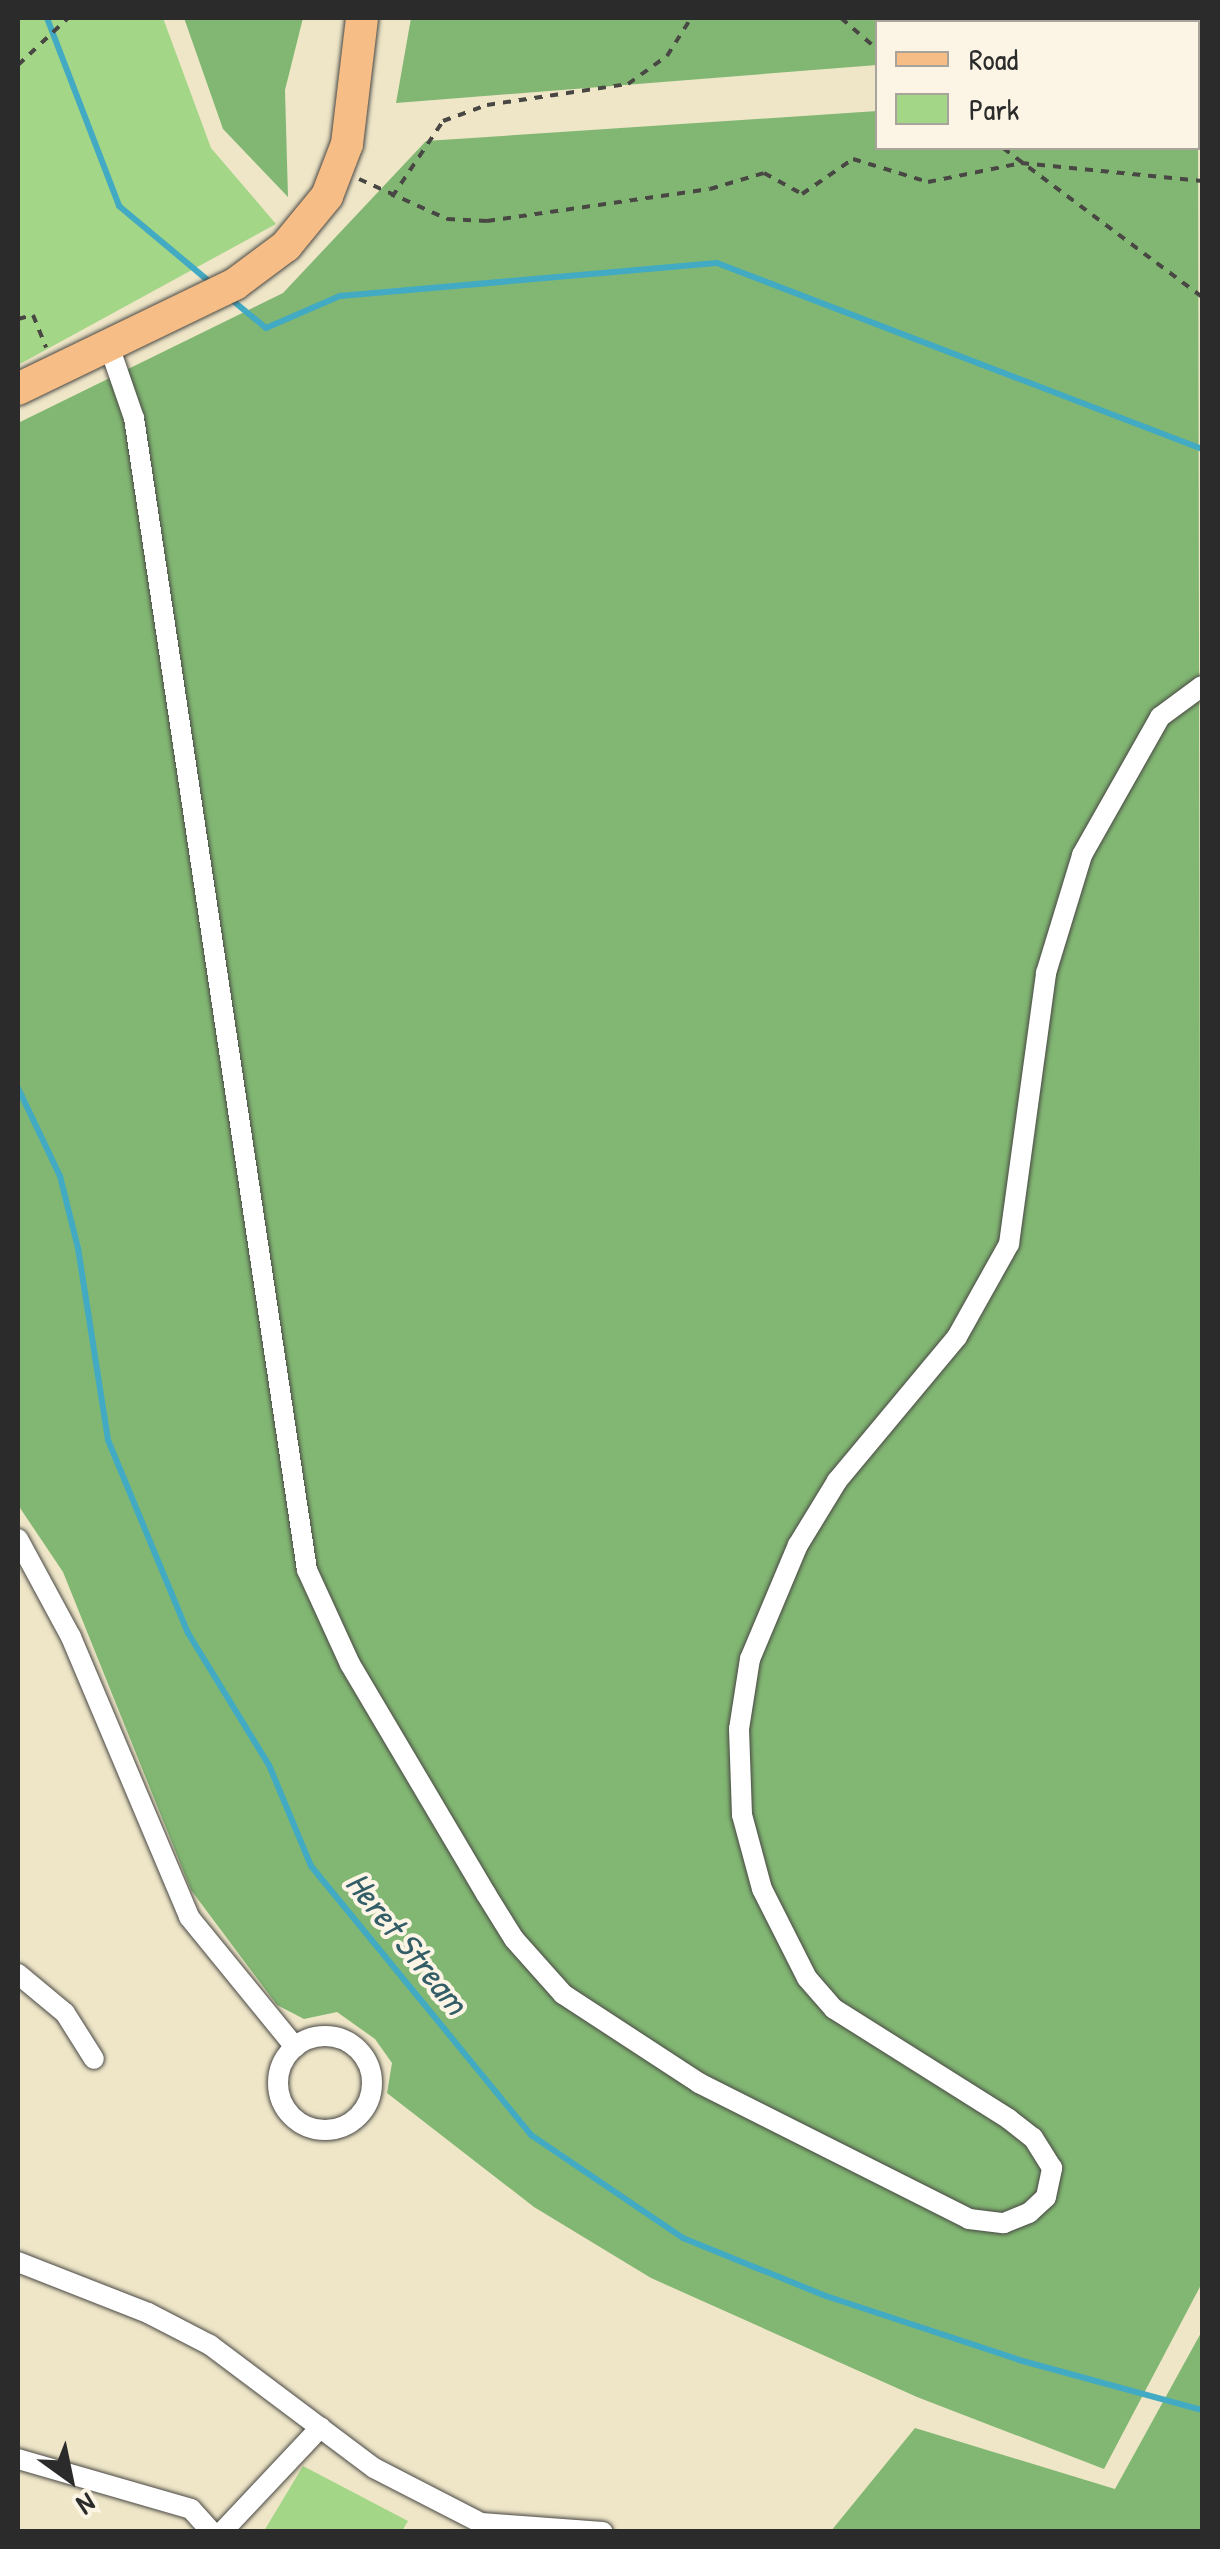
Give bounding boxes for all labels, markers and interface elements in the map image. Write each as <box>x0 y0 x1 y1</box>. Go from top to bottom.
legend <box>875 20 1200 150</box>
text: Road <box>969 39 1018 79</box>
text: Park <box>969 89 1019 129</box>
water label: Heret Stream <box>337 1863 477 2023</box>
north arrow <box>20 2429 120 2529</box>
text: N <box>70 2484 103 2524</box>

